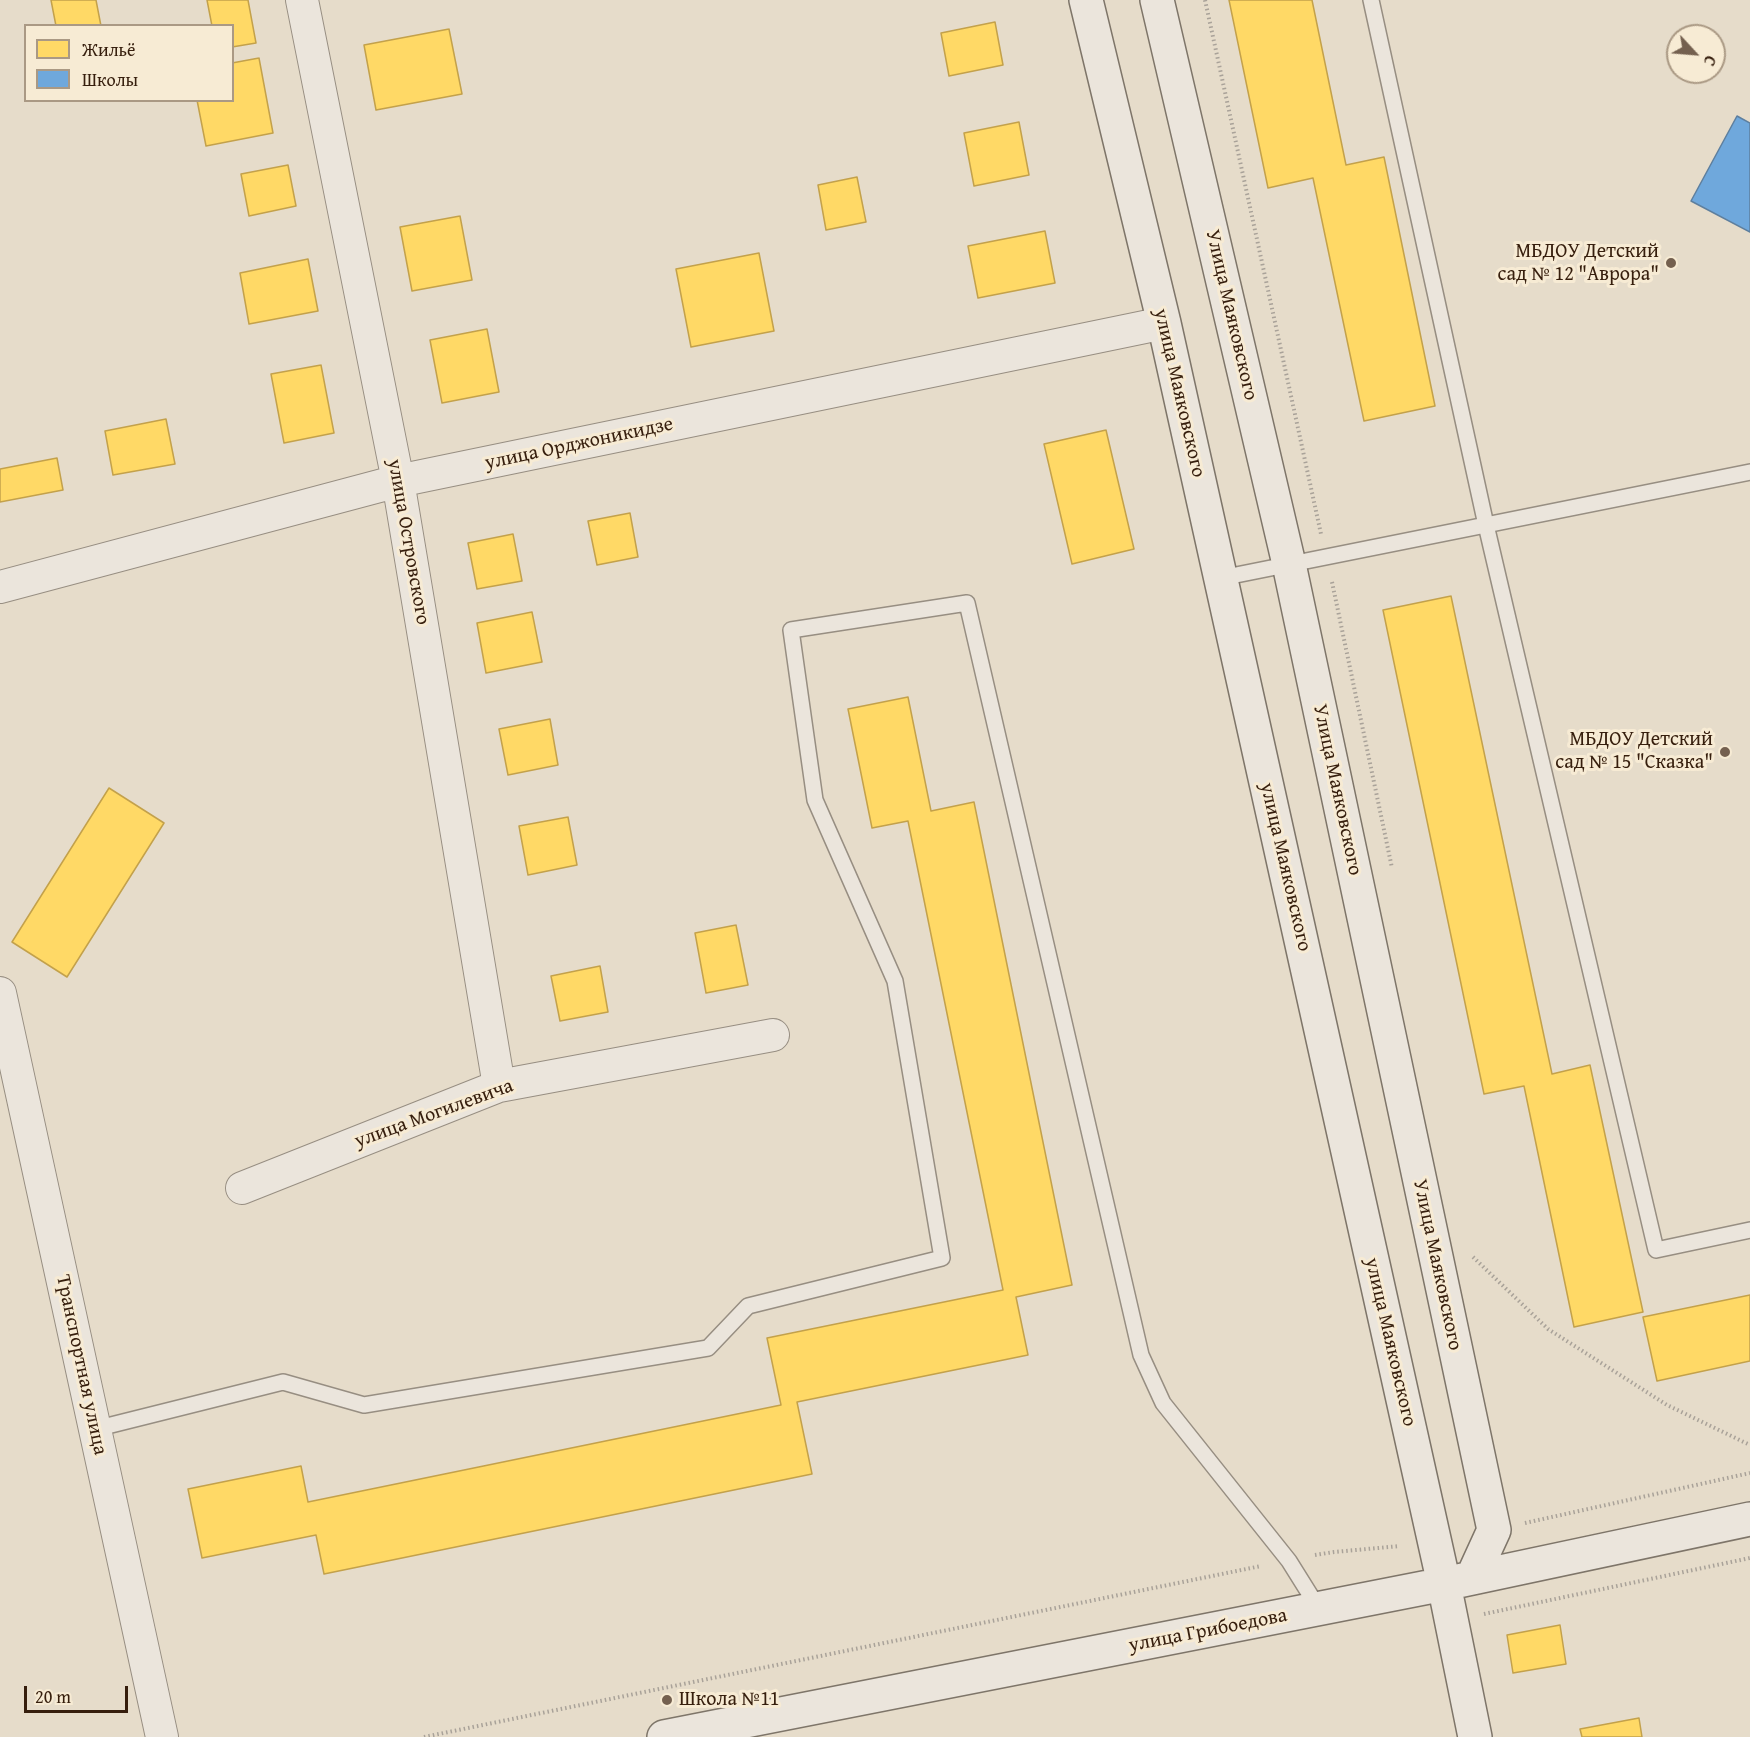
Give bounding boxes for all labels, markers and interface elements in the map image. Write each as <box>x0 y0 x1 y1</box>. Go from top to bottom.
legend <box>24 24 234 102</box>
north arrow <box>1666 24 1726 84</box>
text: Жильё <box>82 36 136 63</box>
text: С <box>1698 52 1723 70</box>
text: Школы <box>82 66 138 93</box>
street label: Улица Маяковского <box>1200 227 1262 403</box>
place label: МБДОУ Детский сад № 12 "Аврора" <box>1498 240 1659 287</box>
marker: МБДОУ Детский сад № 12 "Аврора" <box>1664 256 1678 270</box>
street label: улица Маяковского <box>1148 306 1210 480</box>
street label: улица Орджоникидзе <box>483 412 675 476</box>
street label: улица Островского <box>382 457 434 627</box>
street label: Улица Маяковского <box>1307 702 1367 878</box>
place label: МБДОУ Детский сад № 15 "Сказка" <box>1555 728 1713 775</box>
marker: МБДОУ Детский сад № 15 "Сказка" <box>1718 745 1732 759</box>
street label: улица Маяковского <box>1254 780 1316 954</box>
street label: улица Могилевича <box>351 1074 517 1154</box>
street label: Улица Маяковского <box>1407 1177 1467 1353</box>
street label: улица Маяковского <box>1359 1255 1421 1429</box>
street label: Транспортная улица <box>50 1273 112 1457</box>
street label: улица Грибоедова <box>1127 1604 1289 1658</box>
scale bar <box>27 1674 130 1712</box>
text: 20 m <box>35 1683 71 1710</box>
place label: Школа №11 <box>679 1688 779 1712</box>
marker: Школа №11 <box>660 1693 674 1707</box>

